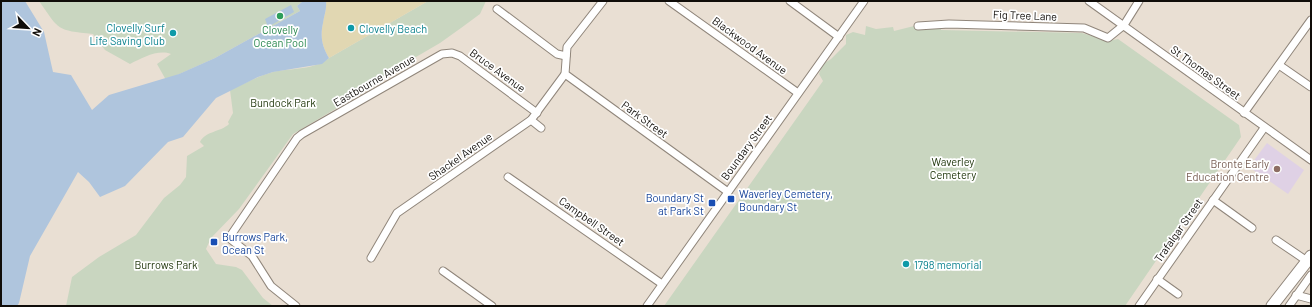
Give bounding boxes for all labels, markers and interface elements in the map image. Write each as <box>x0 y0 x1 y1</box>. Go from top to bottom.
street label: Fig Tree Lane <box>993 7 1057 23</box>
north arrow <box>8 8 48 48</box>
marker: Clovelly Ocean Pool <box>275 11 285 21</box>
street label: Blackwood Avenue <box>710 14 790 77</box>
place label: Clovelly Surf Life Saving Club <box>89 21 165 47</box>
place label: Clovelly Beach <box>359 22 427 35</box>
place label: Clovelly Ocean Pool <box>254 23 306 49</box>
marker: Clovelly Beach <box>346 23 356 33</box>
text: N <box>30 26 45 39</box>
marker: Clovelly Surf Life Saving Club <box>168 28 178 38</box>
street label: St Thomas Street <box>1169 42 1243 102</box>
street label: Bruce Avenue <box>468 45 528 95</box>
street label: Eastbourne Avenue <box>331 51 417 109</box>
park label: Bundock Park <box>250 96 316 109</box>
street label: Park Street <box>619 98 671 140</box>
street label: Boundary Street <box>718 112 774 182</box>
street label: Shackel Avenue <box>426 129 494 183</box>
park label: Waverley Cemetery <box>930 155 976 181</box>
place label: Bronte Early Education Centre <box>1186 157 1269 183</box>
marker: Bronte Early Education Centre <box>1272 164 1282 174</box>
place label: Waverley Cemetery, Boundary St <box>739 187 833 213</box>
place label: Boundary St at Park St <box>646 191 704 217</box>
street label: Campbell Street <box>557 194 627 248</box>
marker: Waverley Cemetery, Boundary St <box>726 194 736 204</box>
street label: Trafalgar Street <box>1151 196 1205 264</box>
marker: Boundary St at Park St <box>707 198 717 208</box>
place label: Burrows Park, Ocean St <box>222 230 288 256</box>
marker: Burrows Park, Ocean St <box>209 237 219 247</box>
park label: Burrows Park <box>134 258 198 271</box>
place label: 1798 memorial <box>914 258 982 271</box>
marker: 1798 memorial <box>901 259 911 269</box>

